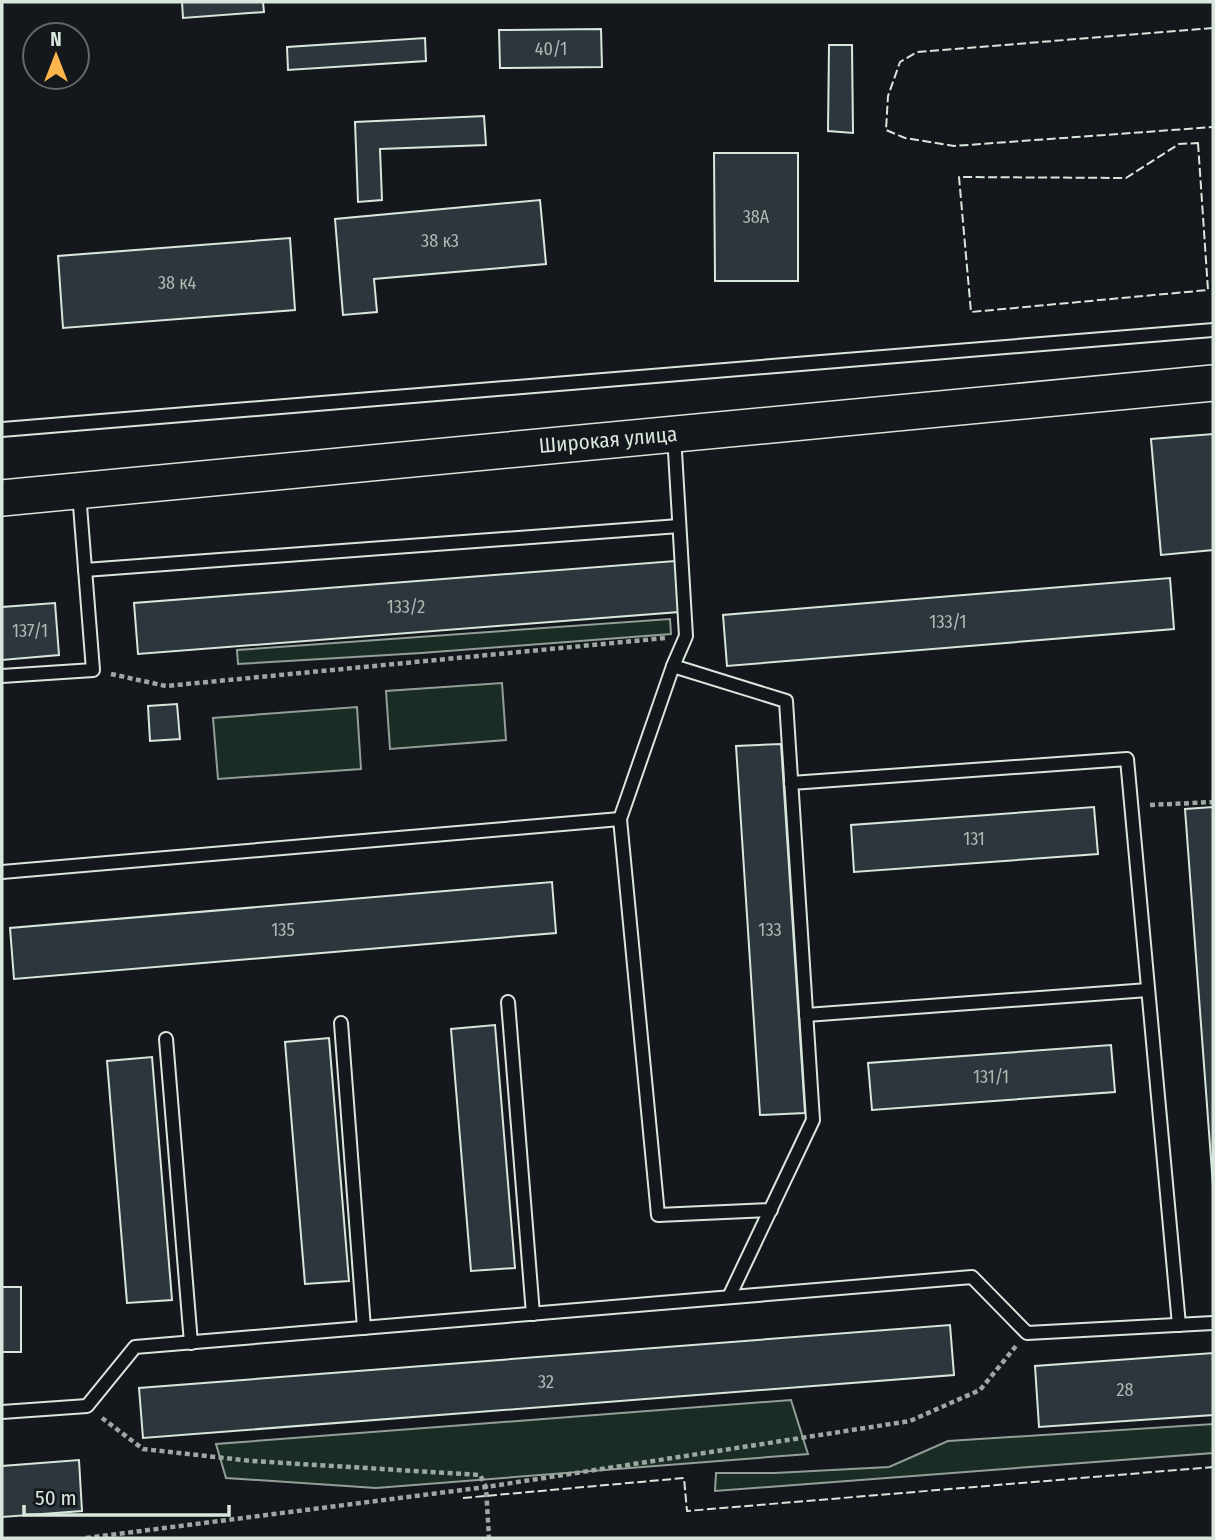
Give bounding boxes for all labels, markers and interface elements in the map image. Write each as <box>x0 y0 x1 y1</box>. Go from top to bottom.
north arrow <box>21 21 91 91</box>
text: N <box>50 28 62 51</box>
house number: 40/1 <box>535 38 567 60</box>
house number: 38А <box>743 206 770 228</box>
house number: 38 к3 <box>421 230 459 252</box>
house number: 38 к4 <box>158 272 196 294</box>
street label: Широкая улица <box>538 421 678 459</box>
house number: 133/2 <box>387 596 425 618</box>
house number: 133/1 <box>929 611 967 633</box>
house number: 137/1 <box>12 620 48 642</box>
house number: 131 <box>963 828 985 850</box>
house number: 135 <box>271 919 295 941</box>
house number: 133 <box>758 919 782 941</box>
house number: 131/1 <box>973 1066 1009 1088</box>
house number: 32 <box>538 1371 554 1393</box>
house number: 28 <box>1117 1379 1133 1401</box>
scale bar <box>24 1474 229 1518</box>
text: 50 m <box>35 1485 77 1511</box>

